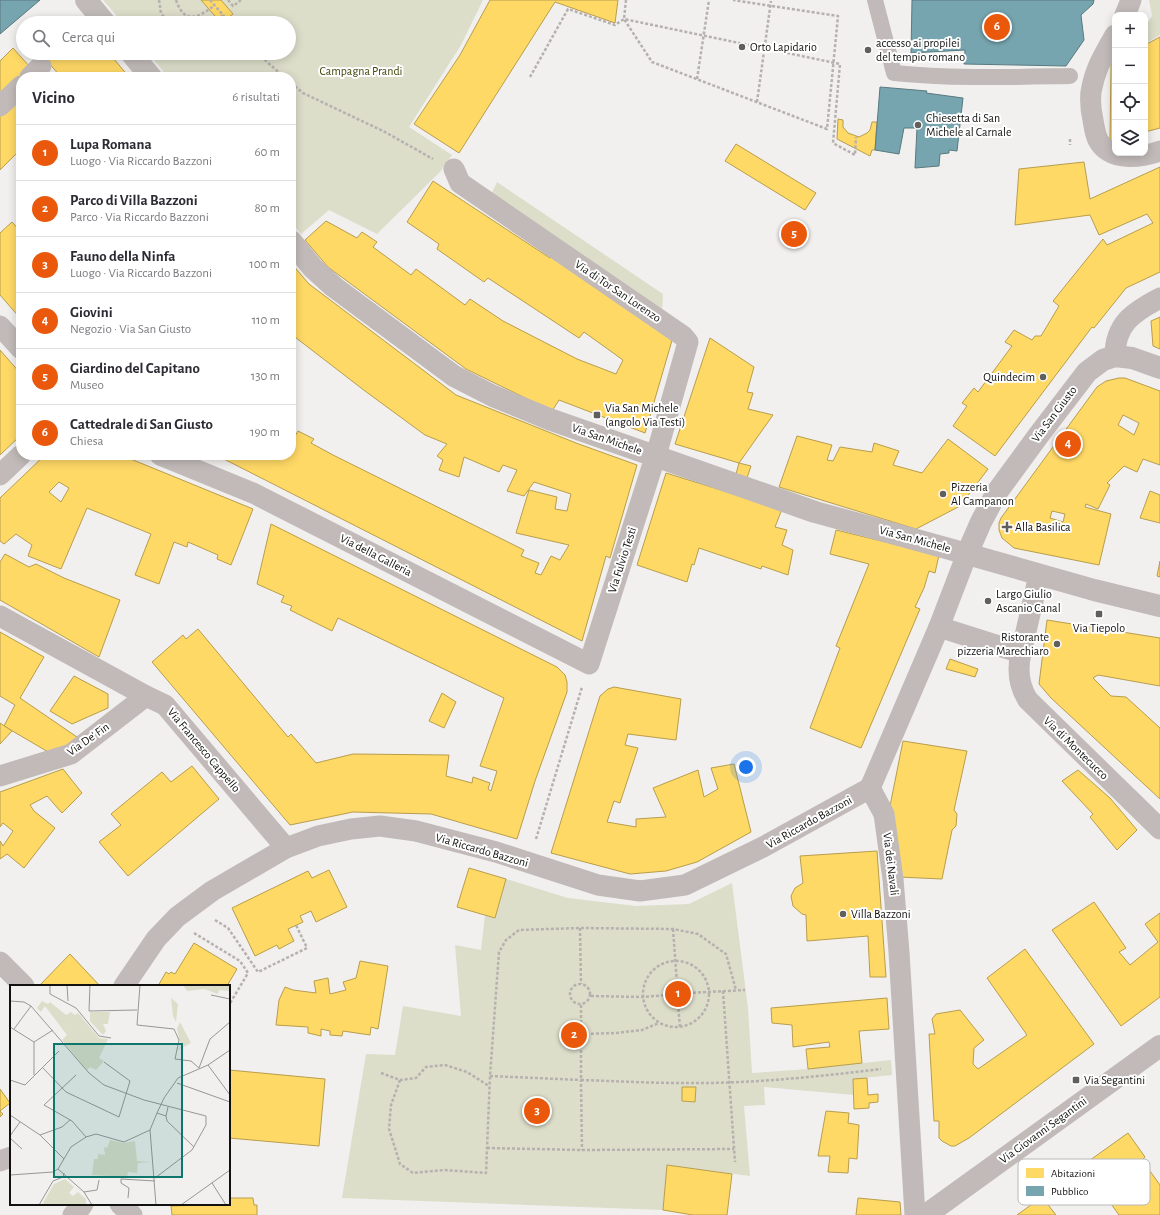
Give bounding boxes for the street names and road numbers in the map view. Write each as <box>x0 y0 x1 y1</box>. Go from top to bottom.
street label: Via di Tor San Lorenzo <box>573 258 663 324</box>
street label: Via San Giusto <box>1029 384 1079 444</box>
street label: Via San Michele <box>570 421 644 457</box>
street label: Via San Michele <box>878 524 952 554</box>
street label: Via Fulvio Testi <box>606 526 638 594</box>
street label: Via della Galleria <box>338 532 414 578</box>
street label: Via Francesco Cappello <box>165 706 243 794</box>
street label: Via di Montecucco <box>1041 714 1111 782</box>
street label: Via De' Fin <box>65 720 111 758</box>
street label: Via Riccardo Bazzoni <box>764 794 854 850</box>
street label: Via Riccardo Bazzoni <box>434 831 530 869</box>
street label: Via dei Navali <box>881 832 901 896</box>
street label: Via Giovanni Segantini <box>997 1094 1089 1166</box>

